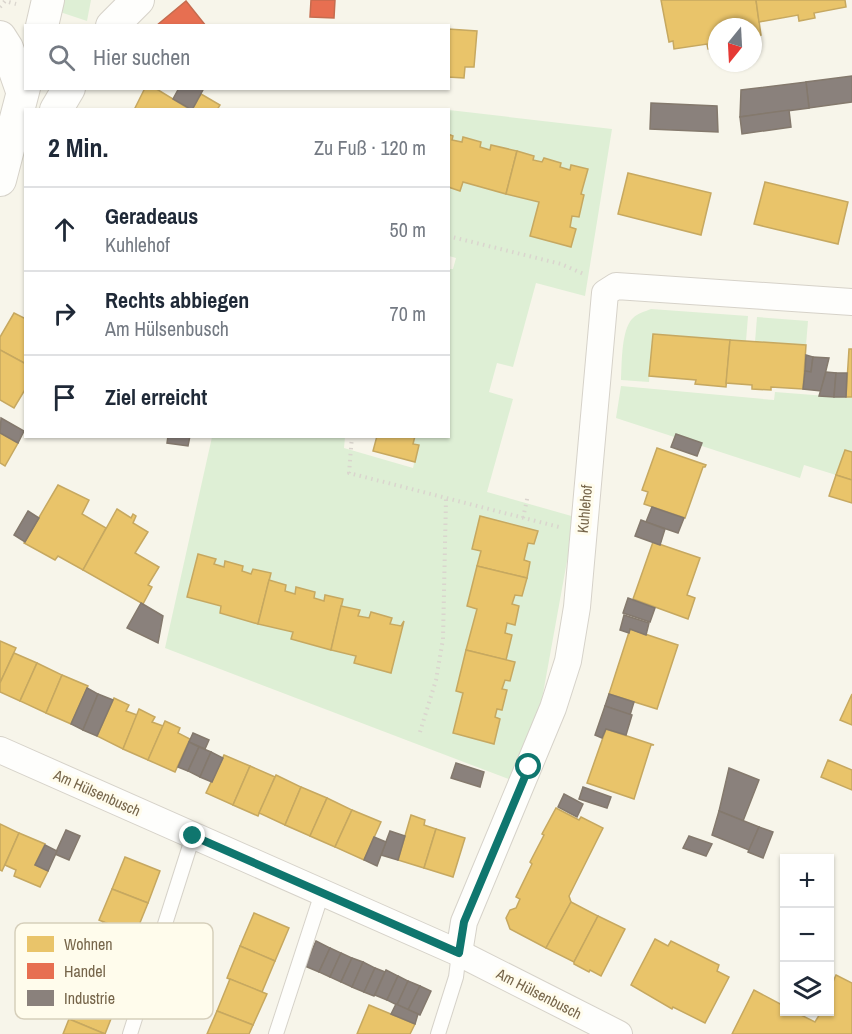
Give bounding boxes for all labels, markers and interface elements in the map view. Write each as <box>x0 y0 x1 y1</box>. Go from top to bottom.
north arrow <box>708 18 762 72</box>
search box <box>24 24 450 90</box>
icon: search <box>45 41 78 74</box>
text: Hier suchen <box>93 42 190 72</box>
text: 2 Min. <box>48 130 108 165</box>
text: Zu Fuß · 120 m <box>314 134 426 161</box>
text: Geradeaus <box>105 201 198 231</box>
icon: ahead <box>48 213 81 246</box>
text: 50 m <box>390 216 426 243</box>
text: Kuhlehof <box>105 231 170 258</box>
text: Rechts abbiegen <box>105 285 249 315</box>
icon: right <box>48 297 81 330</box>
text: 70 m <box>390 300 426 327</box>
text: Am Hülsenbusch <box>105 315 229 342</box>
icon: arrive <box>48 381 81 414</box>
text: Ziel erreicht <box>105 382 207 412</box>
street label: Kuhlehof <box>572 483 597 534</box>
route start <box>515 753 541 779</box>
street label: Am Hülsenbusch <box>50 764 144 821</box>
route end <box>179 822 205 848</box>
map controls <box>780 854 834 1016</box>
button: + <box>780 854 834 908</box>
button: − <box>780 908 834 962</box>
legend <box>15 923 213 1019</box>
text: Wohnen <box>64 933 113 955</box>
text: Handel <box>64 960 106 982</box>
button: layers <box>780 962 834 1016</box>
street label: Am Hülsenbusch <box>492 963 585 1024</box>
text: Industrie <box>64 987 115 1009</box>

